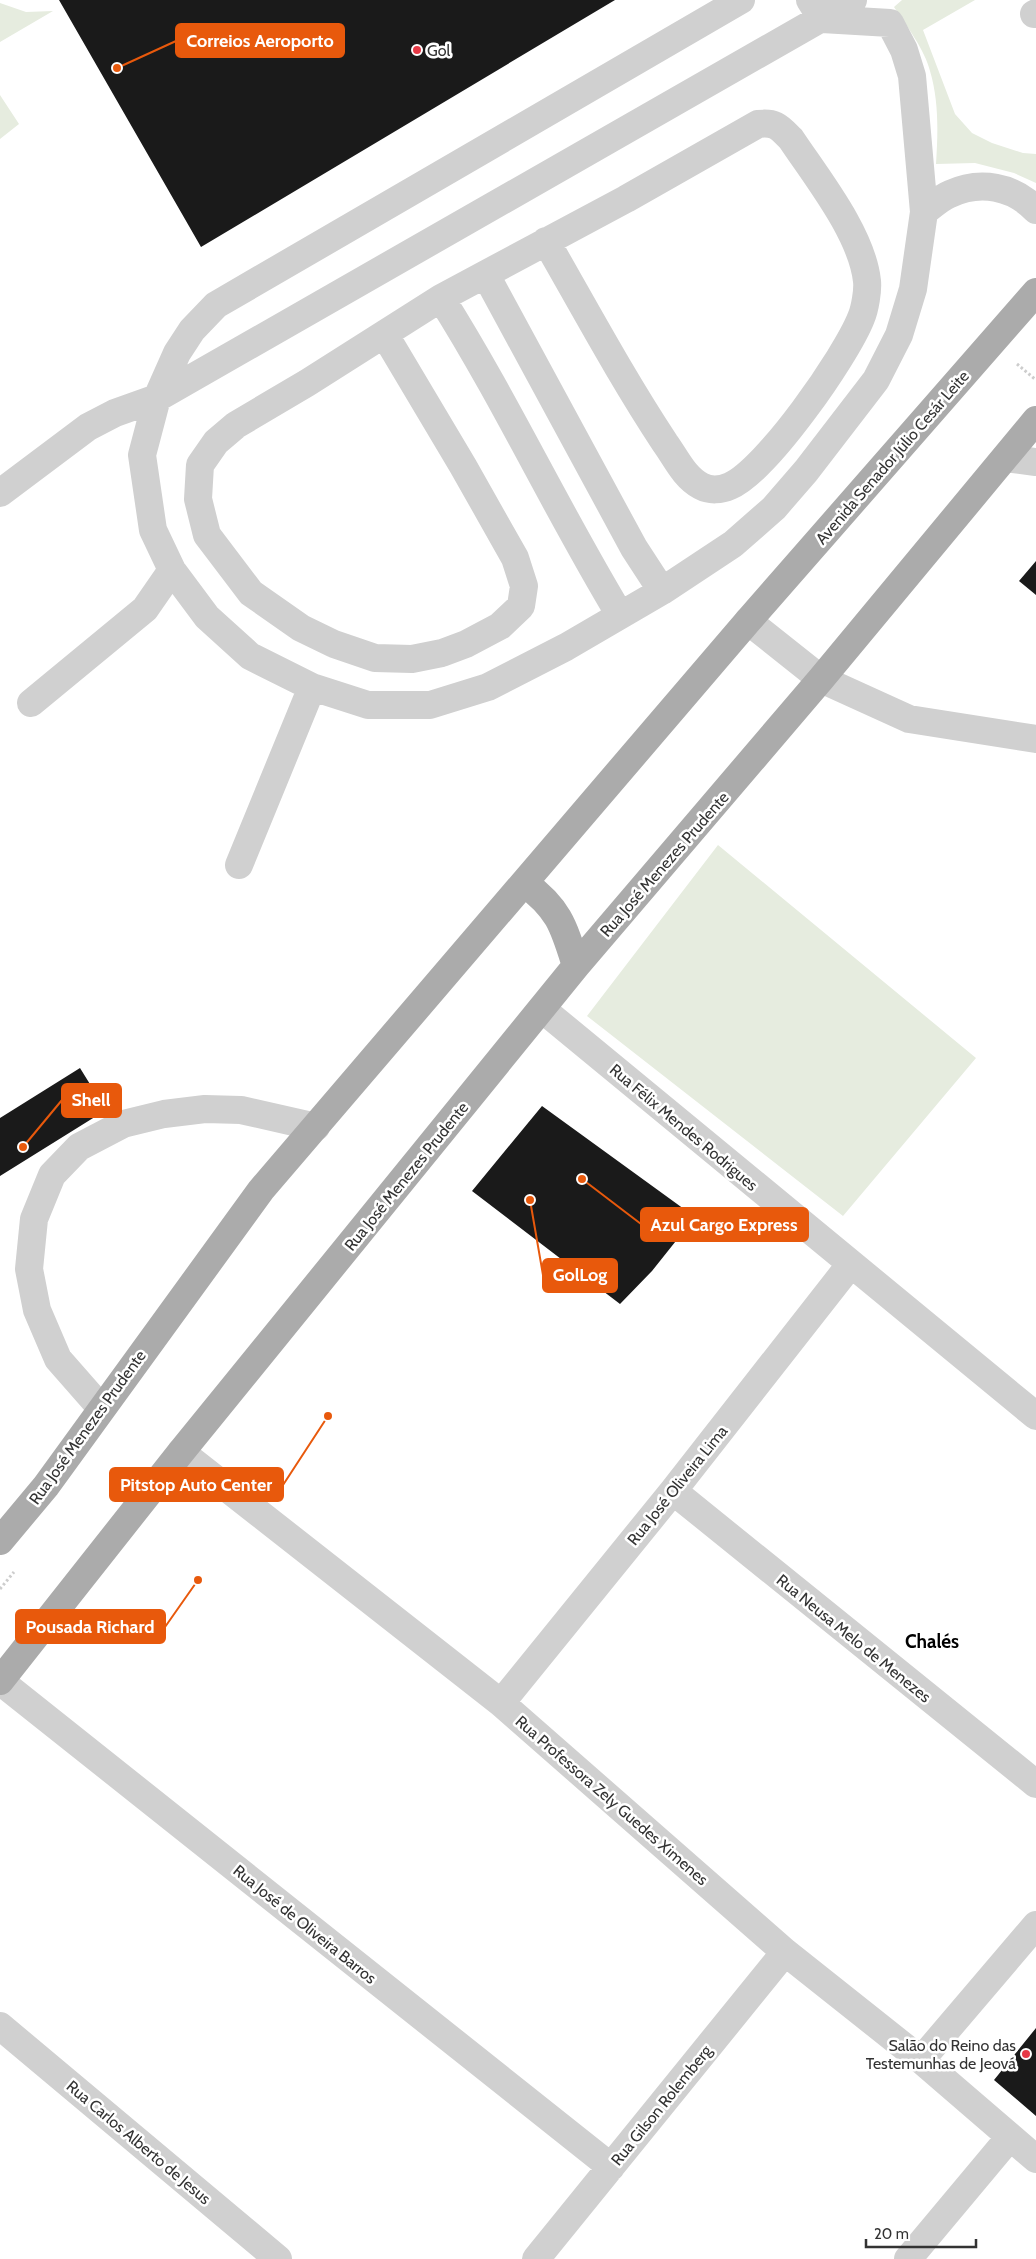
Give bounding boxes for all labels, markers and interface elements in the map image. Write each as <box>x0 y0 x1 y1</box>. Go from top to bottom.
callout: Correios Aeroporto <box>176 24 344 57</box>
text: Correios Aeroporto <box>186 30 334 52</box>
place label: Gol <box>427 41 450 60</box>
marker: Gol <box>411 44 423 56</box>
street label: Avenida Senador Júlio Cesár Leite <box>812 367 973 548</box>
street label: Rua José Menezes Prudente <box>596 788 733 941</box>
street label: Rua Félix Mendes Rodrigues <box>606 1060 762 1195</box>
callout: Shell <box>62 1084 121 1117</box>
text: Shell <box>72 1089 111 1111</box>
street label: Rua José Menezes Prudente <box>340 1098 472 1255</box>
callout: Azul Cargo Express <box>641 1208 808 1241</box>
text: Azul Cargo Express <box>650 1214 798 1236</box>
callout: GolLog <box>543 1259 617 1292</box>
text: GolLog <box>553 1264 607 1286</box>
street label: Rua José Menezes Prudente <box>25 1346 150 1508</box>
street label: Rua José Oliveira Lima <box>623 1421 732 1549</box>
callout: Pitstop Auto Center <box>110 1468 283 1501</box>
text: Pitstop Auto Center <box>120 1474 272 1496</box>
street label: Rua Neusa Melo de Menezes <box>773 1570 935 1707</box>
callout: Pousada Richard <box>16 1610 165 1643</box>
text: Pousada Richard <box>25 1616 155 1638</box>
district label: Chalés <box>905 1630 959 1653</box>
street label: Rua Professora Zely Guedes Ximenes <box>512 1712 712 1889</box>
street label: Rua José de Oliveira Barros <box>229 1861 380 1988</box>
place label: Salão do Reino das Testemunhas de Jeová <box>866 2036 1016 2073</box>
street label: Rua Gilson Rolemberg <box>607 2041 716 2169</box>
marker: Salão do Reino das Testemunhas de Jeová <box>1020 2048 1032 2060</box>
street label: Rua Carlos Alberto de Jesus <box>63 2077 215 2208</box>
scale bar <box>866 2216 976 2248</box>
text: 20 m <box>874 2225 909 2243</box>

